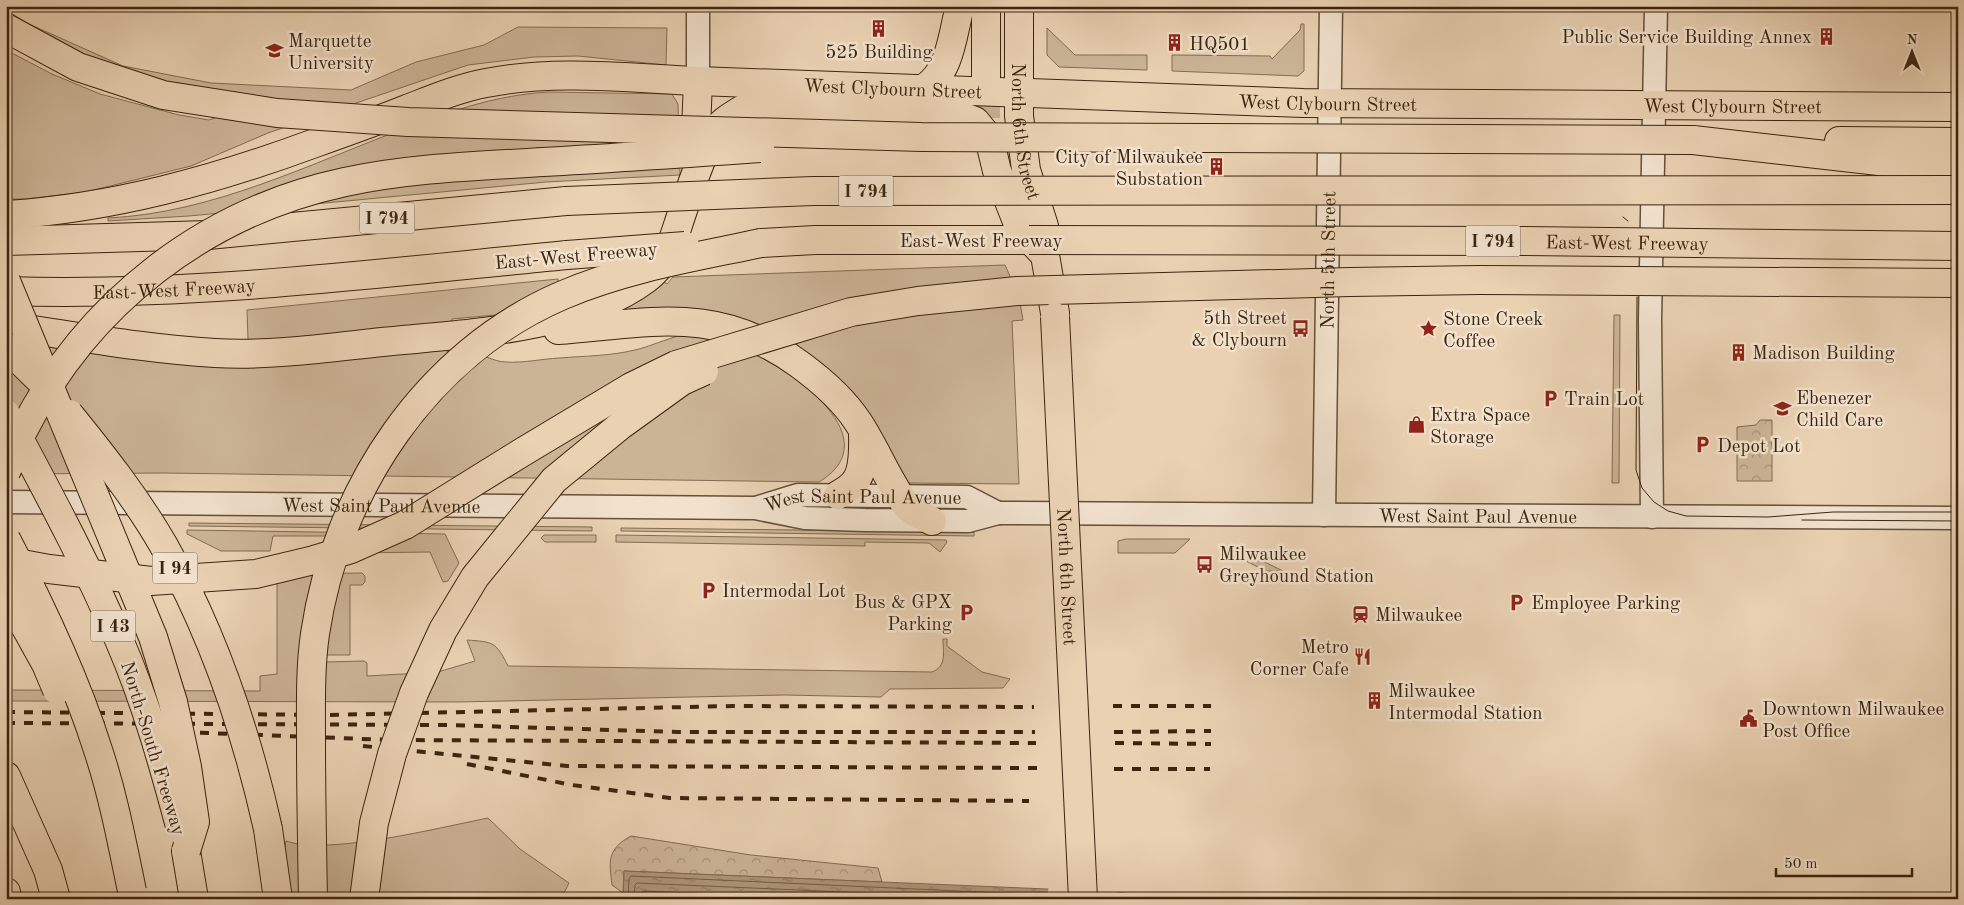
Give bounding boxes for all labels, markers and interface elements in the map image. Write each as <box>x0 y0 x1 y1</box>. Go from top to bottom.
building icon: 525 Building <box>869 18 889 38</box>
building icon: Public Service Building Annex <box>1816 26 1836 46</box>
north arrow <box>1886 28 1936 78</box>
place label: Public Service Building Annex <box>1561 29 1812 48</box>
place label: Marquette University <box>288 33 374 74</box>
building icon: HQ501 <box>1165 33 1185 53</box>
text: N <box>1907 33 1918 47</box>
place label: HQ501 <box>1189 36 1250 55</box>
school or university icon: Marquette University <box>264 41 284 61</box>
place label: 525 Building <box>825 44 933 63</box>
street label: North 6th Street <box>1007 63 1042 203</box>
street label: West Clybourn Street <box>803 78 982 103</box>
street label: West Clybourn Street <box>1238 94 1417 116</box>
street label: West Clybourn Street <box>1643 98 1822 118</box>
place label: City of Milwaukee Substation <box>1055 149 1203 190</box>
building icon: City of Milwaukee Substation <box>1207 157 1227 177</box>
road number: I 794 <box>838 176 894 207</box>
street label: North 5th Street <box>1320 191 1340 329</box>
road number: I 794 <box>360 202 414 234</box>
road number: I 794 <box>1466 226 1520 256</box>
street label: East-West Freeway <box>899 233 1063 252</box>
street label: East-West Freeway <box>1545 234 1709 255</box>
street label: East-West Freeway <box>494 241 658 274</box>
street label: East-West Freeway <box>92 277 256 304</box>
place label: 5th Street & Clybourn <box>1191 310 1287 351</box>
place label: Stone Creek Coffee <box>1443 311 1543 352</box>
bus stop icon: 5th Street & Clybourn <box>1291 318 1311 338</box>
place icon: Stone Creek Coffee <box>1419 319 1439 339</box>
building icon: Madison Building <box>1728 342 1748 362</box>
place label: Madison Building <box>1752 345 1895 364</box>
parking icon: Train Lot <box>1540 388 1560 408</box>
place label: Ebenezer Child Care <box>1796 390 1883 431</box>
place label: Train Lot <box>1564 391 1644 410</box>
school or university icon: Ebenezer Child Care <box>1772 398 1792 418</box>
place label: Extra Space Storage <box>1430 407 1530 448</box>
shop icon: Extra Space Storage <box>1406 415 1426 435</box>
parking icon: Depot Lot <box>1693 435 1713 455</box>
place label: Depot Lot <box>1717 438 1801 457</box>
street label: West Saint Paul Avenue <box>762 488 962 517</box>
street label: West Saint Paul Avenue <box>282 497 480 518</box>
street label: North 6th Street <box>1052 507 1078 646</box>
street label: West Saint Paul Avenue <box>1379 508 1577 528</box>
place label: Milwaukee Greyhound Station <box>1219 546 1374 587</box>
road number: I 94 <box>152 552 198 584</box>
bus stop icon: Milwaukee Greyhound Station <box>1195 554 1215 574</box>
parking icon: Intermodal Lot <box>698 580 718 600</box>
place label: Intermodal Lot <box>722 583 846 602</box>
parking icon: Employee Parking <box>1507 592 1527 612</box>
place label: Bus & GPX Parking <box>854 594 953 635</box>
place label: Employee Parking <box>1531 595 1681 614</box>
parking icon: Bus & GPX Parking <box>956 602 976 622</box>
station icon: Milwaukee <box>1351 604 1371 624</box>
place label: Milwaukee <box>1375 607 1462 626</box>
road number: I 43 <box>90 610 136 642</box>
place label: Metro Corner Cafe <box>1250 639 1349 680</box>
restaurant icon: Metro Corner Cafe <box>1353 647 1373 667</box>
street label: North-South Freeway <box>116 659 187 838</box>
place label: Milwaukee Intermodal Station <box>1388 683 1542 724</box>
building icon: Milwaukee Intermodal Station <box>1364 691 1384 711</box>
place label: Downtown Milwaukee Post Office <box>1762 701 1944 742</box>
public building icon: Downtown Milwaukee Post Office <box>1738 709 1758 729</box>
scale bar <box>1776 845 1913 877</box>
text: 50 m <box>1784 857 1818 872</box>

